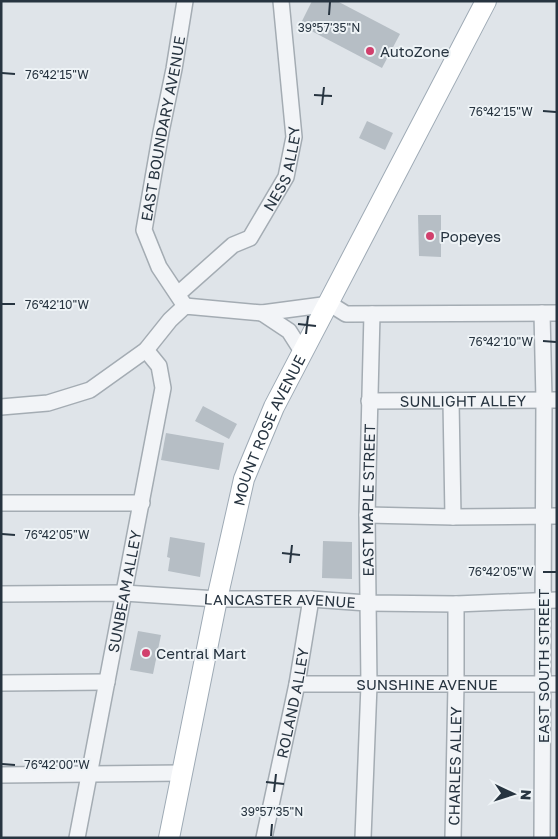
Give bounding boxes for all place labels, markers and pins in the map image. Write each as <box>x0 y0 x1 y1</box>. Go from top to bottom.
place label: AutoZone <box>380 42 450 60</box>
marker: AutoZone <box>364 45 376 57</box>
place label: Popeyes <box>440 227 501 245</box>
marker: Popeyes <box>424 230 436 242</box>
place label: Central Mart <box>156 644 246 662</box>
marker: Central Mart <box>140 647 152 659</box>

